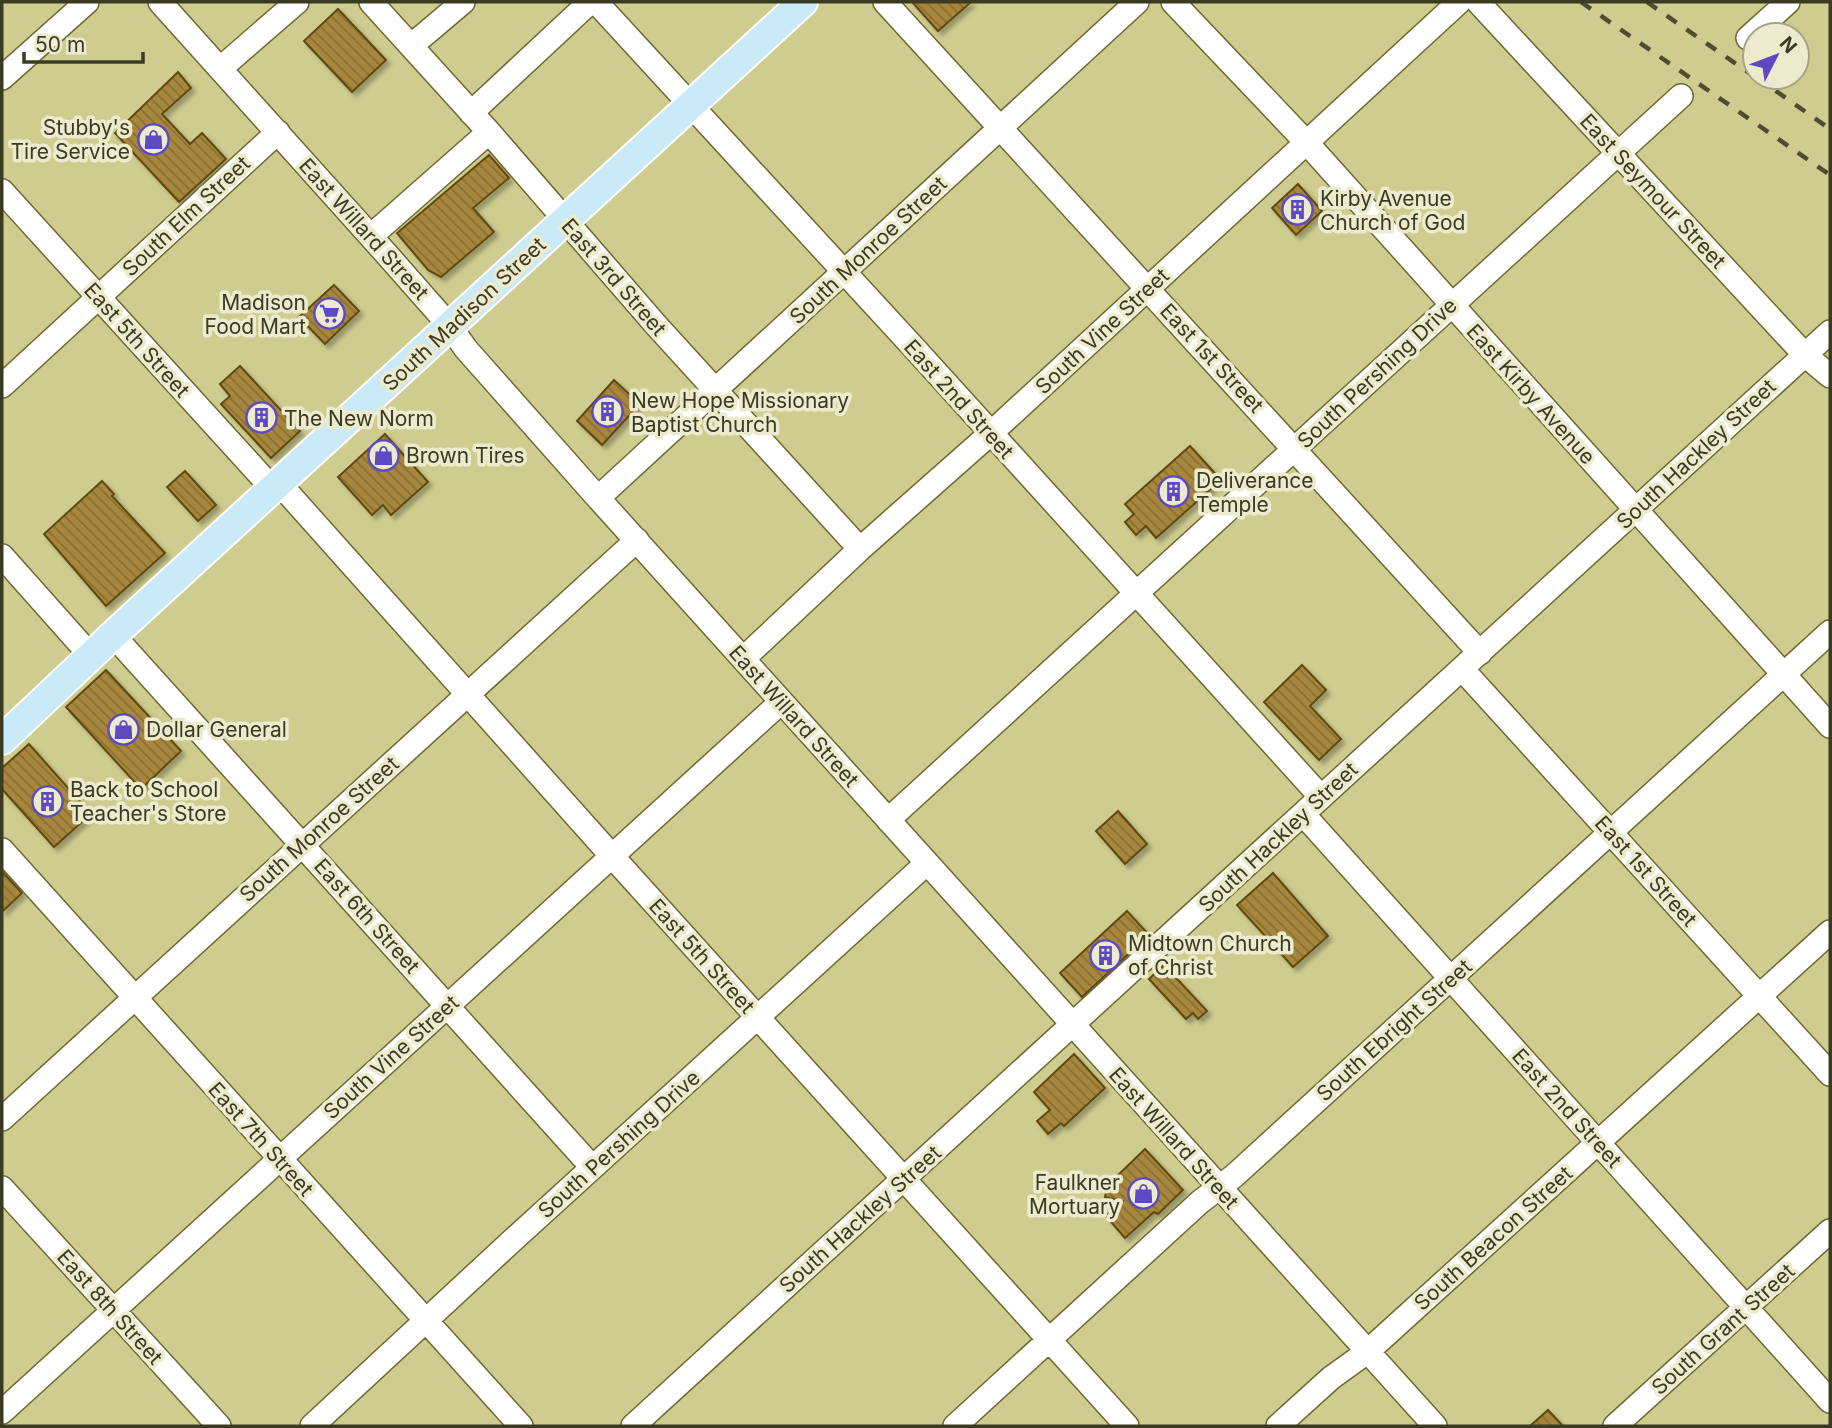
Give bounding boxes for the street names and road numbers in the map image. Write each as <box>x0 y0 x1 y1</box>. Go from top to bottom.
street label: East Seymour Street <box>1575 109 1731 273</box>
street label: South Elm Street <box>117 151 255 281</box>
street label: East Willard Street <box>294 153 434 305</box>
street label: South Monroe Street <box>784 171 952 329</box>
street label: East 3rd Street <box>556 213 672 341</box>
street label: South Madison Street <box>377 232 551 396</box>
street label: South Vine Street <box>1030 263 1174 399</box>
street label: East 5th Street <box>79 278 195 403</box>
street label: South Pershing Drive <box>1292 293 1462 453</box>
street label: East 1st Street <box>1155 298 1269 418</box>
street label: East Kirby Avenue <box>1461 319 1601 469</box>
street label: East 2nd Street <box>899 334 1019 464</box>
street label: South Hackley Street <box>1611 374 1781 534</box>
street label: East Willard Street <box>724 640 864 792</box>
street label: South Monroe Street <box>234 751 404 907</box>
street label: South Hackley Street <box>1193 757 1363 917</box>
street label: East 1st Street <box>1590 811 1702 931</box>
street label: East 6th Street <box>309 853 425 979</box>
street label: East 5th Street <box>644 894 760 1019</box>
street label: South Ebright Street <box>1311 954 1477 1106</box>
street label: South Vine Street <box>318 990 464 1124</box>
street label: East 2nd Street <box>1507 1043 1627 1173</box>
street label: East Willard Street <box>1104 1062 1244 1214</box>
street label: South Pershing Drive <box>533 1065 705 1223</box>
street label: East 7th Street <box>203 1077 319 1201</box>
street label: South Hackley Street <box>774 1140 946 1298</box>
street label: South Beacon Street <box>1409 1160 1577 1315</box>
street label: East 8th Street <box>52 1244 168 1370</box>
street label: South Grant Street <box>1646 1258 1800 1400</box>

